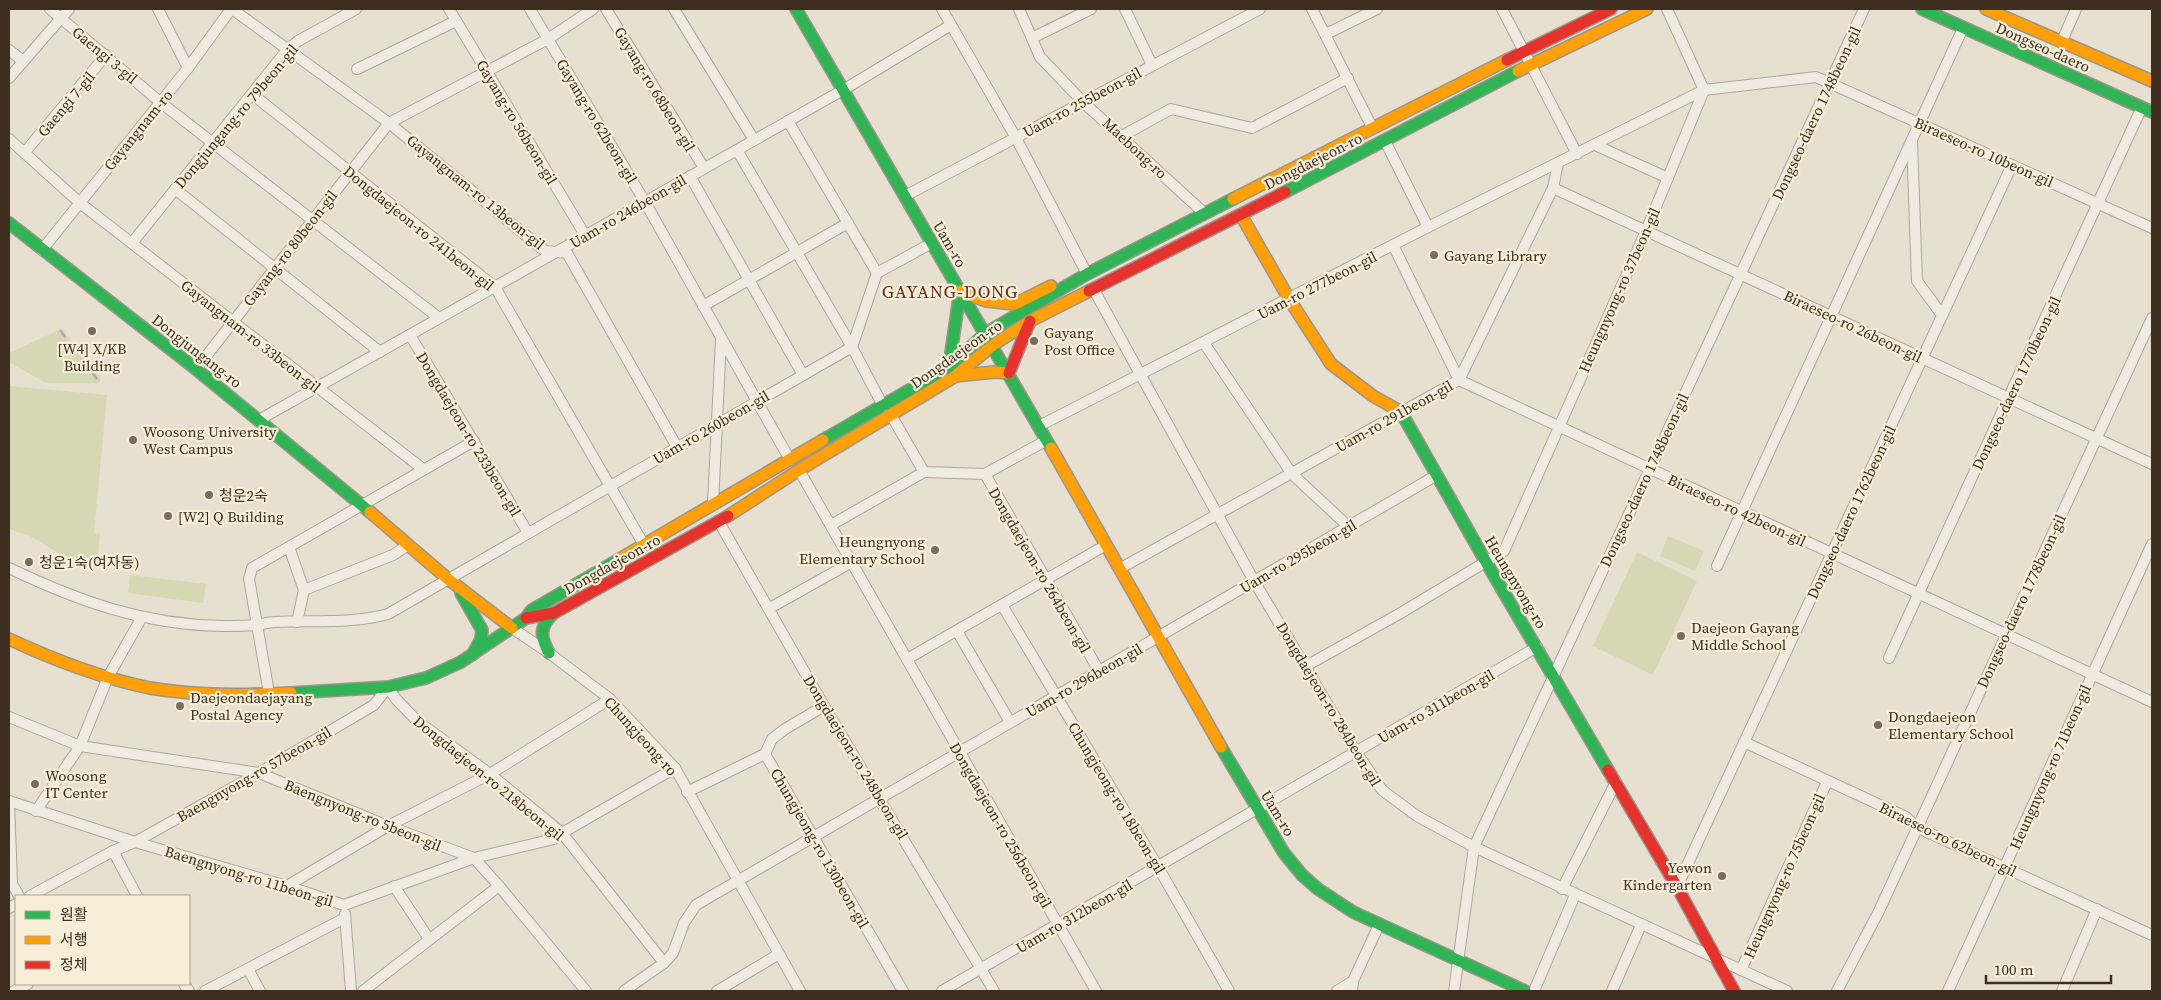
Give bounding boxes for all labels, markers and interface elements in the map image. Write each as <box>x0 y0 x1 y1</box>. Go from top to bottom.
street label: Dongseo-daero <box>1993 17 2093 77</box>
street label: Gaengi 3-gil <box>68 21 143 89</box>
street label: Dongseo-daero 1748beon-gil <box>1766 22 1866 203</box>
street label: Gayang-ro 68beon-gil <box>609 23 701 156</box>
street label: Dongjungang-ro 79beon-gil <box>169 39 303 193</box>
street label: Gayang-ro 62beon-gil <box>551 55 643 188</box>
street label: Gayang-ro 56beon-gil <box>471 56 563 189</box>
street label: Uam-ro 255beon-gil <box>1019 62 1145 142</box>
street label: Gaengi 7-gil <box>32 66 100 141</box>
street label: Gayangnam-ro <box>99 85 177 175</box>
street label: Biraeseo-ro 10beon-gil <box>1911 112 2058 192</box>
street label: Maebong-ro <box>1098 113 1172 183</box>
street label: Dongdaejeon-ro <box>1260 127 1366 195</box>
street label: Gayangnam-ro 13beon-gil <box>402 130 550 255</box>
street label: Dongdaejeon-ro 241beon-gil <box>339 161 499 296</box>
street label: Uam-ro 246beon-gil <box>566 169 691 253</box>
street label: Gayang-ro 80beon-gil <box>238 185 342 310</box>
street label: Heungnyong-ro 37beon-gil <box>1573 204 1665 376</box>
street label: Uam-ro <box>928 217 972 271</box>
place label: Gayang Library <box>1444 245 1547 266</box>
street label: Uam-ro 277beon-gil <box>1254 246 1381 324</box>
marker: Gayang Library <box>1428 249 1440 261</box>
street label: Gayangnam-ro 33beon-gil <box>177 275 326 398</box>
district label: GAYANG-DONG <box>882 279 1018 304</box>
street label: Biraeseo-ro 26beon-gil <box>1780 285 1926 368</box>
street label: Dongseo-daero 1770beon-gil <box>1966 292 2066 473</box>
street label: Dongjungang-ro <box>148 309 246 393</box>
street label: Dongdaejeon-ro <box>906 315 1006 393</box>
place label: Gayang Post Office <box>1044 322 1115 360</box>
marker: [W4] X/KB Building <box>86 325 98 337</box>
marker: Gayang Post Office <box>1028 335 1040 347</box>
place label: [W4] X/KB Building <box>57 338 127 376</box>
street label: Dongdaejeon-ro 233beon-gil <box>411 348 527 521</box>
street label: Uam-ro 291beon-gil <box>1331 375 1457 457</box>
street label: Uam-ro 260beon-gil <box>649 385 774 469</box>
street label: Dongseo-daero 1748beon-gil <box>1594 389 1694 570</box>
place label: Woosong University West Campus <box>143 421 277 459</box>
street label: Dongseo-daero 1762beon-gil <box>1801 421 1901 602</box>
marker: Woosong University West Campus <box>127 434 139 446</box>
street label: Biraeseo-ro 42beon-gil <box>1664 469 1810 552</box>
street label: Dongdaejeon-ro 264beon-gil <box>984 483 1096 657</box>
place label: 청운2숙 <box>219 485 268 506</box>
marker: 청운2숙 <box>203 489 215 501</box>
place label: [W2] Q Building <box>178 506 284 527</box>
marker: [W2] Q Building <box>162 510 174 522</box>
street label: Dongseo-daero 1778beon-gil <box>1971 510 2071 691</box>
street label: Uam-ro 295beon-gil <box>1236 514 1361 598</box>
street label: Dongdaejeon-ro <box>560 529 664 599</box>
place label: Heungnyong Elementary School <box>799 531 926 569</box>
street label: Heungnyong-ro <box>1480 532 1552 632</box>
marker: Heungnyong Elementary School <box>929 544 941 556</box>
place label: 청운1숙(여자동) <box>39 552 139 573</box>
marker: 청운1숙(여자동) <box>23 556 35 568</box>
place label: Daejeon Gayang Middle School <box>1691 617 1799 655</box>
street label: Dongdaejeon-ro 284beon-gil <box>1271 618 1387 791</box>
marker: Daejeon Gayang Middle School <box>1675 630 1687 642</box>
street label: Uam-ro 296beon-gil <box>1022 638 1147 722</box>
street label: Uam-ro 311beon-gil <box>1374 664 1499 748</box>
street label: Dongdaejeon-ro 248beon-gil <box>798 671 914 844</box>
street label: Heungnyong-ro 71beon-gil <box>2004 681 2096 853</box>
place label: Daejeondaejayang Postal Agency <box>190 687 312 725</box>
street label: Chungjeong-ro <box>600 692 682 780</box>
marker: Daejeondaejayang Postal Agency <box>174 700 186 712</box>
place label: Dongdaejeon Elementary School <box>1888 706 2015 744</box>
street label: Dongdaejeon-ro 218beon-gil <box>409 711 569 846</box>
street label: Chungjeong-ro 18beon-gil <box>1063 718 1171 878</box>
marker: Dongdaejeon Elementary School <box>1872 719 1884 731</box>
street label: Baengnyong-ro 57beon-gil <box>173 721 336 827</box>
street label: Dongdaejeon-ro 256beon-gil <box>945 738 1057 912</box>
street label: Chungjeong-ro 130beon-gil <box>766 764 875 932</box>
place label: Woosong IT Center <box>45 765 108 803</box>
street label: Baengnyong-ro 5beon-gil <box>281 774 445 856</box>
marker: Woosong IT Center <box>29 778 41 790</box>
street label: Uam-ro <box>1256 786 1300 840</box>
street label: Heungnyong-ro 75beon-gil <box>1738 790 1830 962</box>
street label: Biraeseo-ro 62beon-gil <box>1876 797 2021 882</box>
street label: Baengnyong-ro 11beon-gil <box>162 840 336 912</box>
place label: Yewon Kindergarten <box>1623 857 1712 895</box>
marker: Yewon Kindergarten <box>1716 870 1728 882</box>
street label: Uam-ro 312beon-gil <box>1012 874 1137 958</box>
legend <box>15 895 190 985</box>
text: 원활 <box>60 904 88 925</box>
text: 서행 <box>60 929 88 950</box>
scale bar <box>1986 952 2111 984</box>
text: 정체 <box>60 954 88 975</box>
text: 100 m <box>1994 959 2034 980</box>

